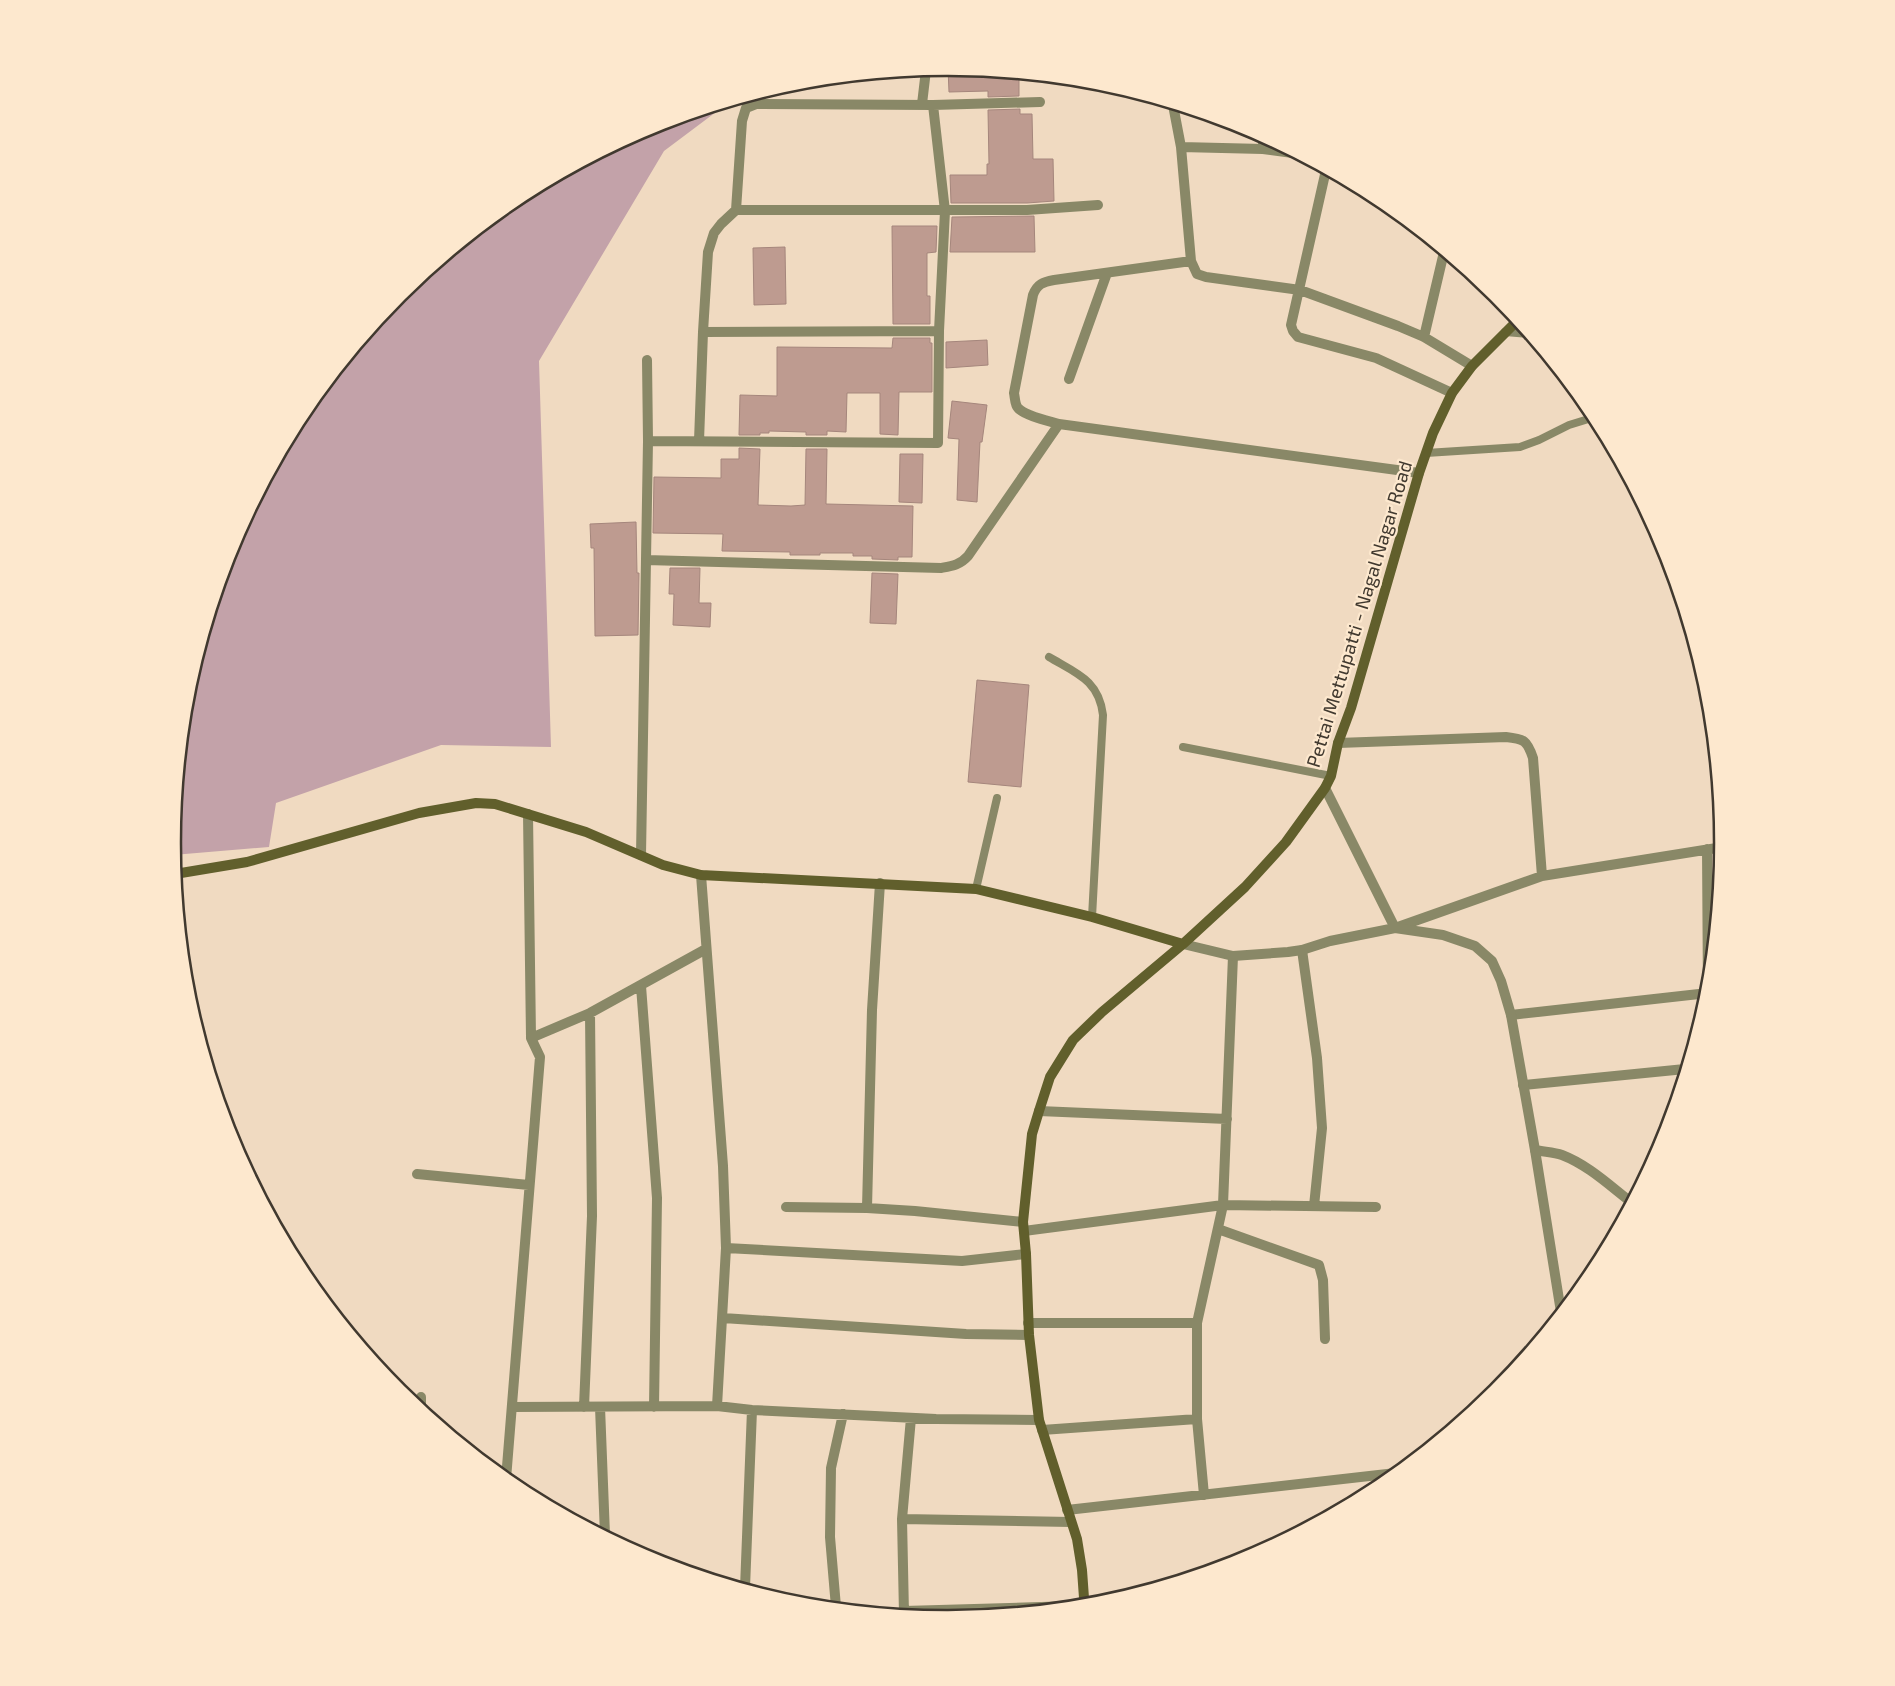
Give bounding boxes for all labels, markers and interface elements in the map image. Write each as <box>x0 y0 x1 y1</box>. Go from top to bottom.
street label: Pettai Mettupatti - Nagal Nagar Road <box>1301 458 1416 770</box>

